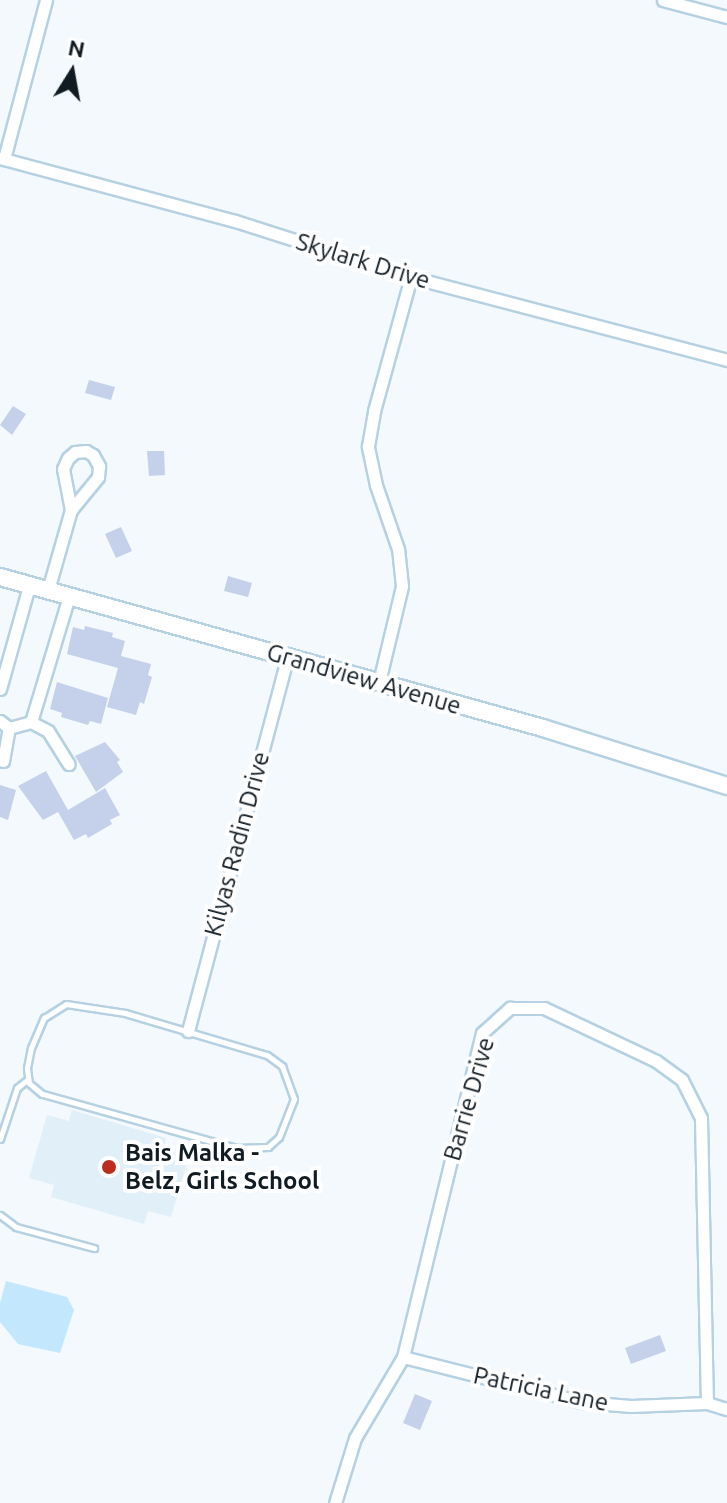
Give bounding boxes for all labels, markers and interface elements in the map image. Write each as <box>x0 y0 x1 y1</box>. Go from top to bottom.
north arrow <box>32 32 112 112</box>
text: N <box>66 34 87 62</box>
street label: Skylark Drive <box>293 227 433 295</box>
street label: Grandview Avenue <box>264 637 464 721</box>
street label: Kilyas Radin Drive <box>198 748 276 940</box>
street label: Barrie Drive <box>438 1034 500 1164</box>
place label: Bais Malka - Belz, Girls School <box>125 1139 319 1195</box>
marker: Bais Malka - Belz, Girls School <box>100 1158 118 1176</box>
street label: Patricia Lane <box>471 1361 611 1417</box>

